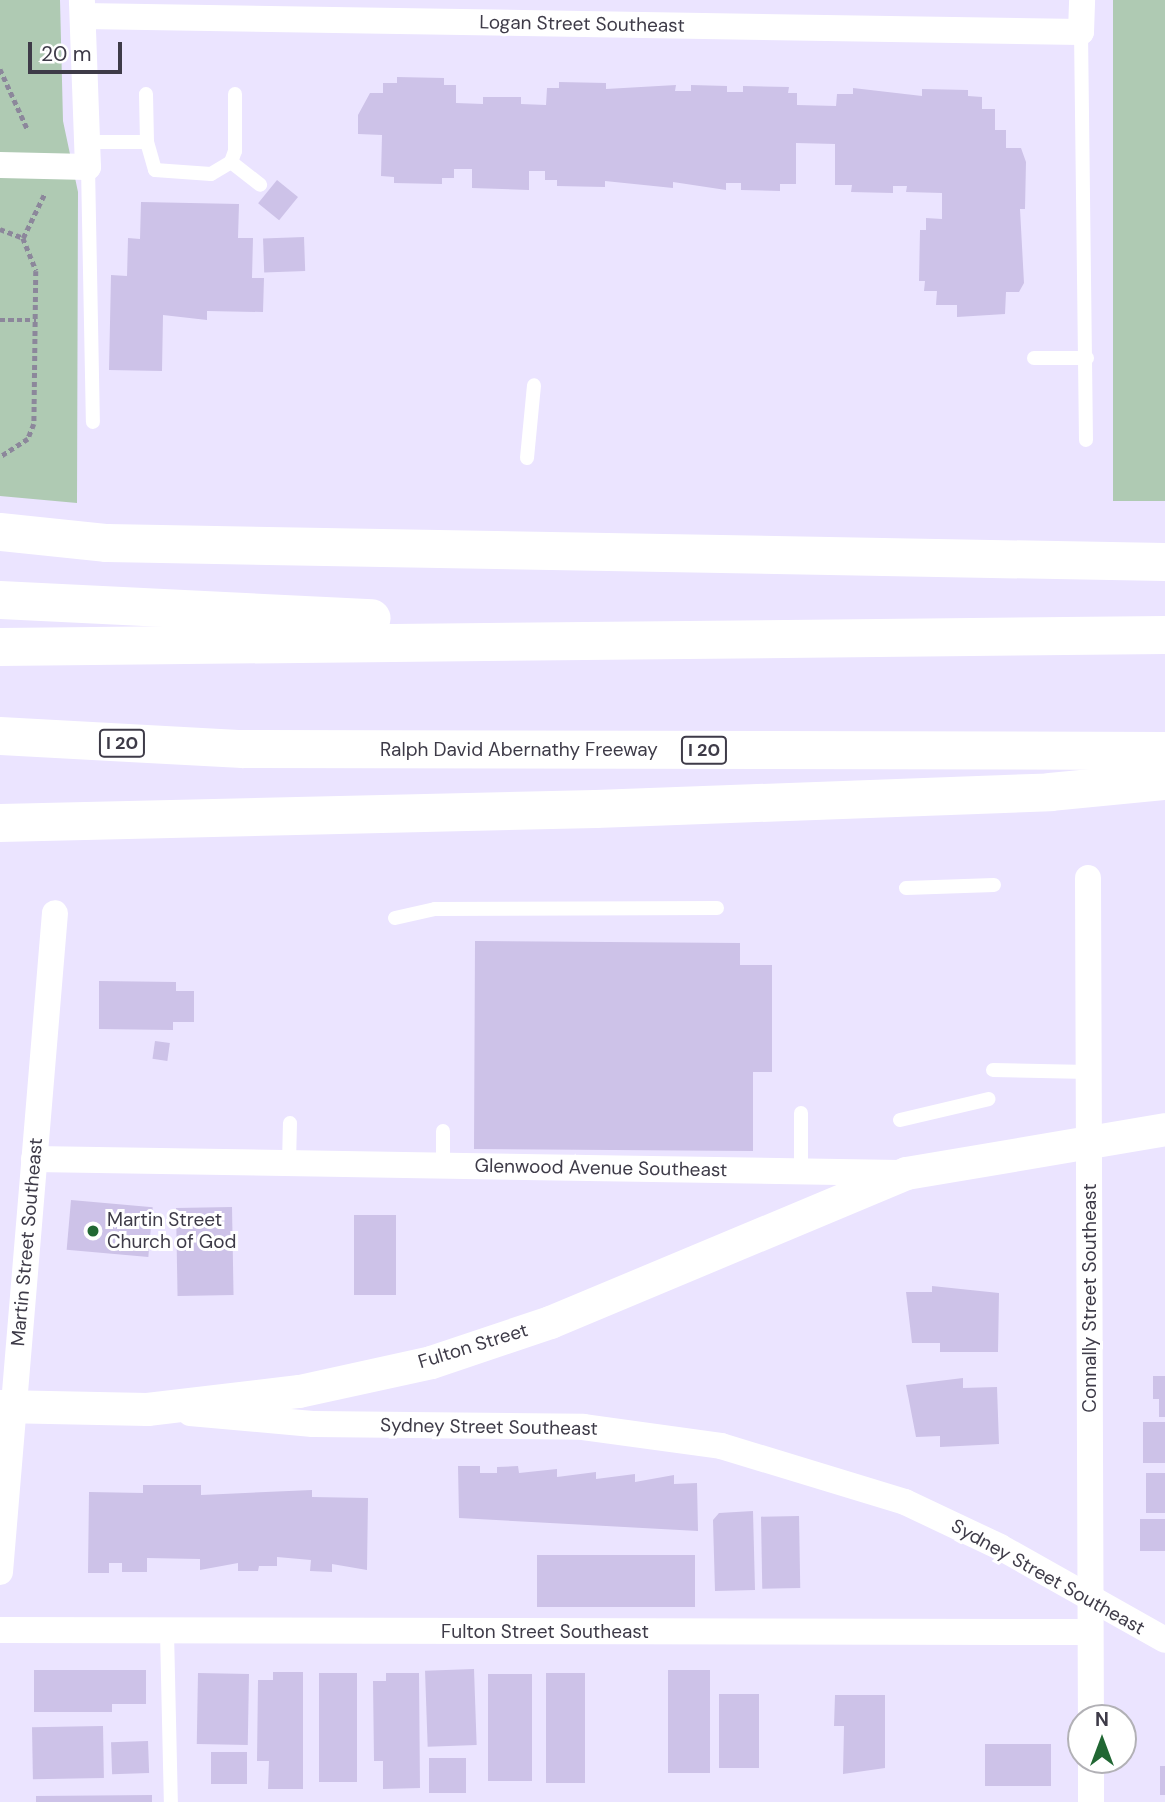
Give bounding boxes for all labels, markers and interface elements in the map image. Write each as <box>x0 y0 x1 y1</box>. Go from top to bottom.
street label: Logan Street Southeast <box>479 11 685 37</box>
scale bar <box>32 28 126 72</box>
text: 20 m <box>41 40 92 68</box>
road number: I 20 <box>97 728 146 758</box>
road number: I 20 <box>680 736 728 764</box>
street label: Ralph David Abernathy Freeway <box>380 739 658 761</box>
street label: Martin Street Southeast <box>7 1137 47 1347</box>
street label: Glenwood Avenue Southeast <box>474 1154 728 1182</box>
street label: Connally Street Southeast <box>1079 1183 1101 1413</box>
place label: Martin Street Church of God <box>107 1209 236 1253</box>
marker: Martin Street Church of God <box>85 1223 101 1239</box>
street label: Fulton Street <box>415 1318 531 1374</box>
street label: Sydney Street Southeast <box>380 1414 598 1440</box>
street label: Sydney Street Southeast <box>947 1514 1149 1640</box>
street label: Fulton Street Southeast <box>441 1621 649 1643</box>
north arrow <box>1067 1704 1137 1774</box>
text: N <box>1095 1707 1109 1732</box>

